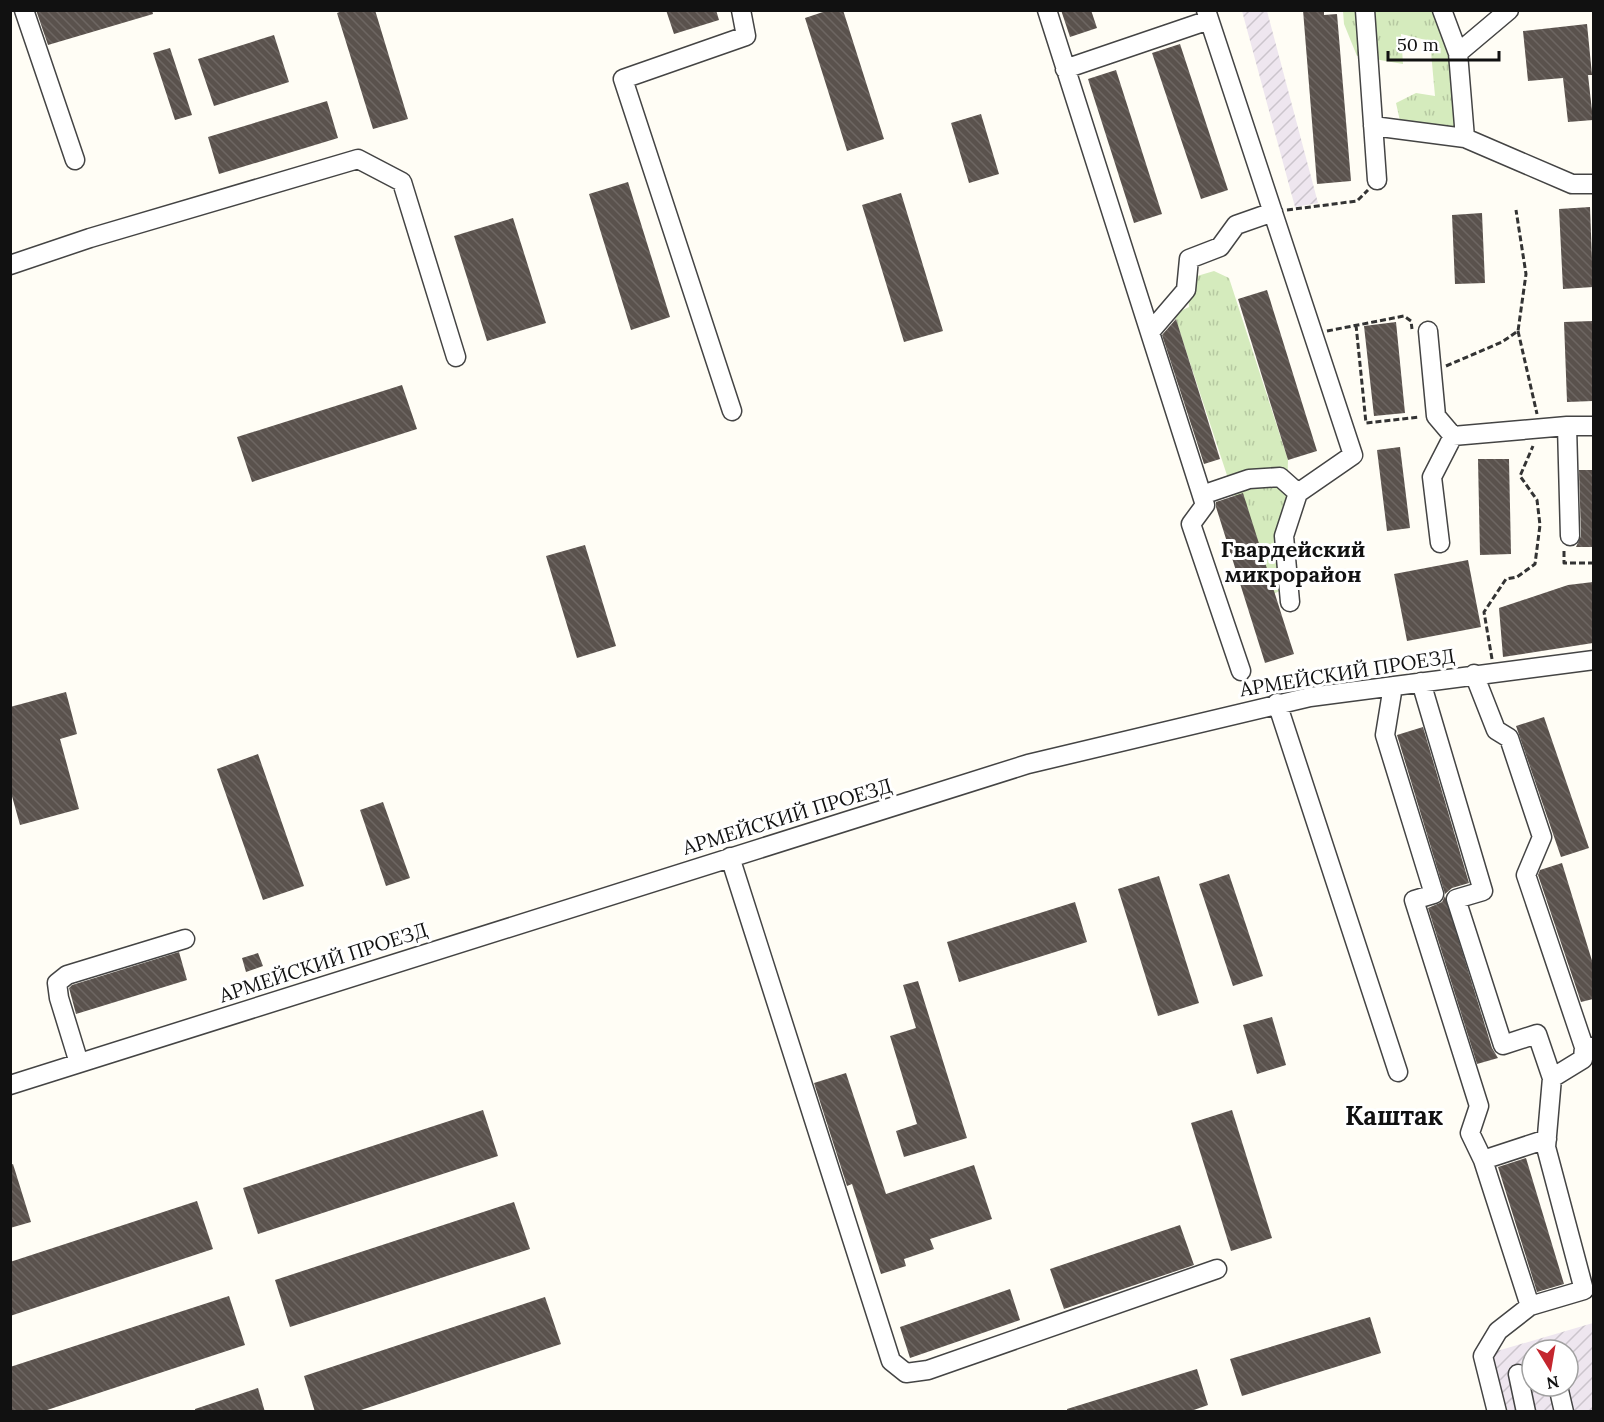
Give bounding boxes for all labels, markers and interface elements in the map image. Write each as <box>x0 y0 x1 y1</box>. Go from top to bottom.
scale bar <box>1388 24 1499 62</box>
text: 50 m <box>1397 33 1439 56</box>
district label: Гвардейский микрорайон <box>1221 535 1365 588</box>
street label: АРМЕЙСКИЙ ПРОЕЗД <box>1237 643 1456 701</box>
street label: АРМЕЙСКИЙ ПРОЕЗД <box>679 772 895 860</box>
street label: АРМЕЙСКИЙ ПРОЕЗД <box>215 917 430 1008</box>
district label: Каштак <box>1345 1099 1443 1132</box>
north arrow <box>1520 1338 1580 1398</box>
text: N <box>1545 1372 1561 1394</box>

